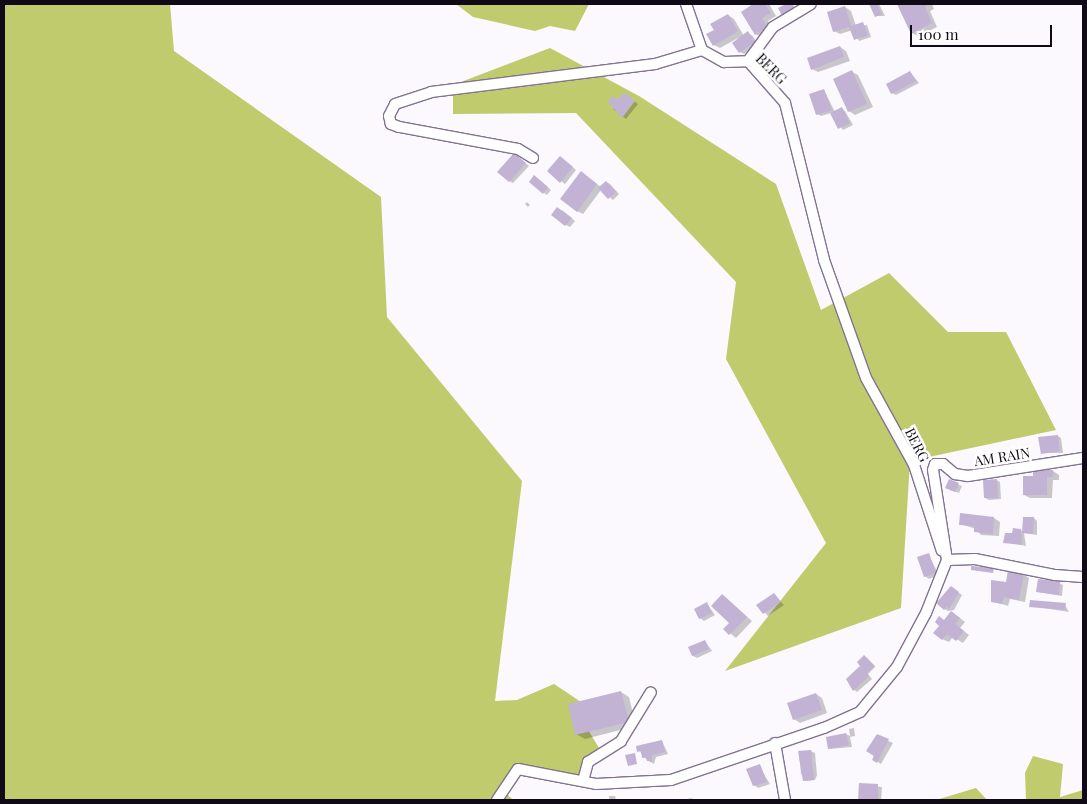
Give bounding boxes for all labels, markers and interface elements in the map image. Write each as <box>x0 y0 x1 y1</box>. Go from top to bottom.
scale bar <box>912 15 1054 47</box>
text: 100 m <box>918 24 959 44</box>
street label: BERG <box>752 50 790 88</box>
street label: BERG <box>901 425 933 465</box>
street label: AM RAIN <box>973 444 1031 470</box>

